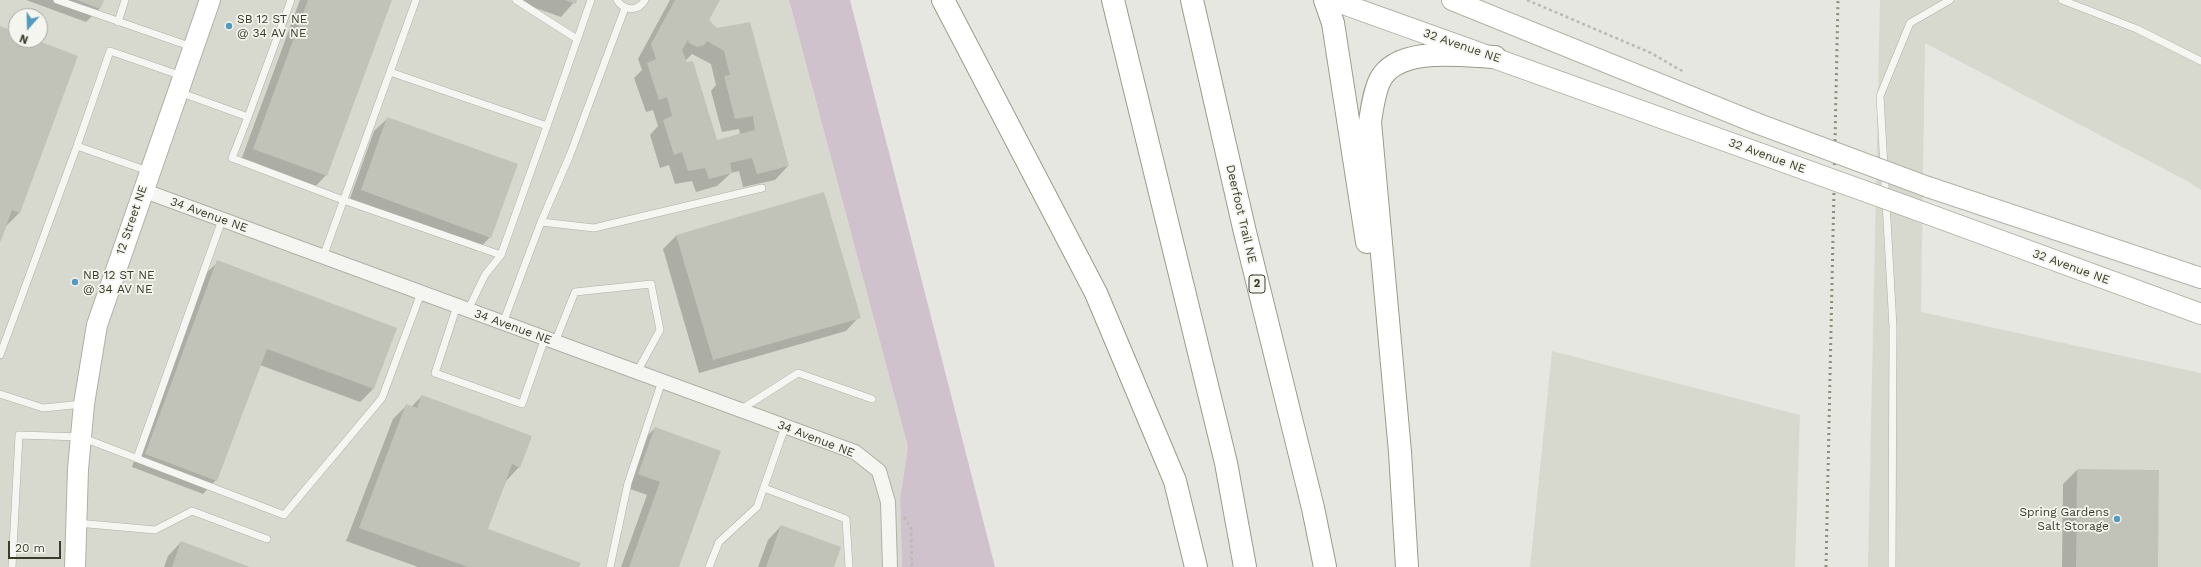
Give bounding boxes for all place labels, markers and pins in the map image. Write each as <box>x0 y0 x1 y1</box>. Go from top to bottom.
place label: SB 12 ST NE @ 34 AV NE <box>237 12 308 40</box>
marker: SB 12 ST NE @ 34 AV NE <box>224 21 234 31</box>
place label: NB 12 ST NE @ 34 AV NE <box>83 268 155 296</box>
marker: NB 12 ST NE @ 34 AV NE <box>70 277 80 287</box>
place label: Spring Gardens Salt Storage <box>2019 505 2109 533</box>
marker: Spring Gardens Salt Storage <box>2112 514 2122 524</box>

